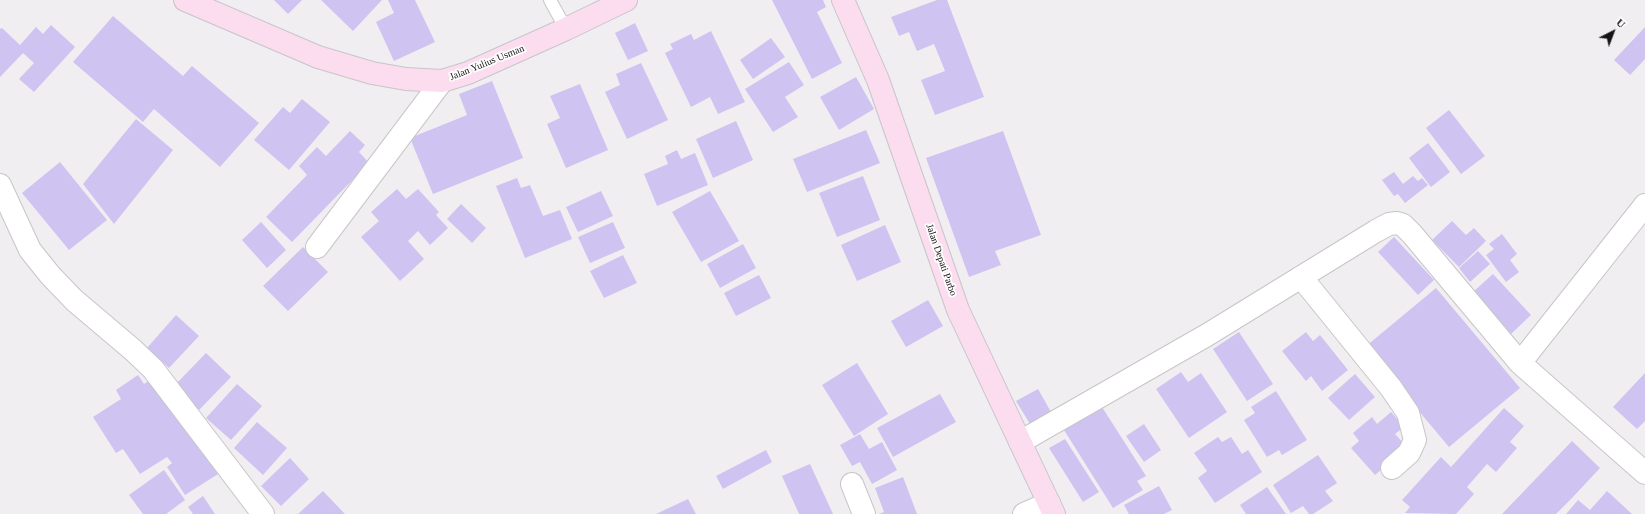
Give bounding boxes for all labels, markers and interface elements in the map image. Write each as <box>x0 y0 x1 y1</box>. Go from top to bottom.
north arrow <box>1593 12 1633 52</box>
text: U <box>1614 16 1628 30</box>
street label: Jalan Yulius Usman <box>448 43 526 83</box>
street label: Jalan Depati Parbo <box>923 222 959 298</box>

